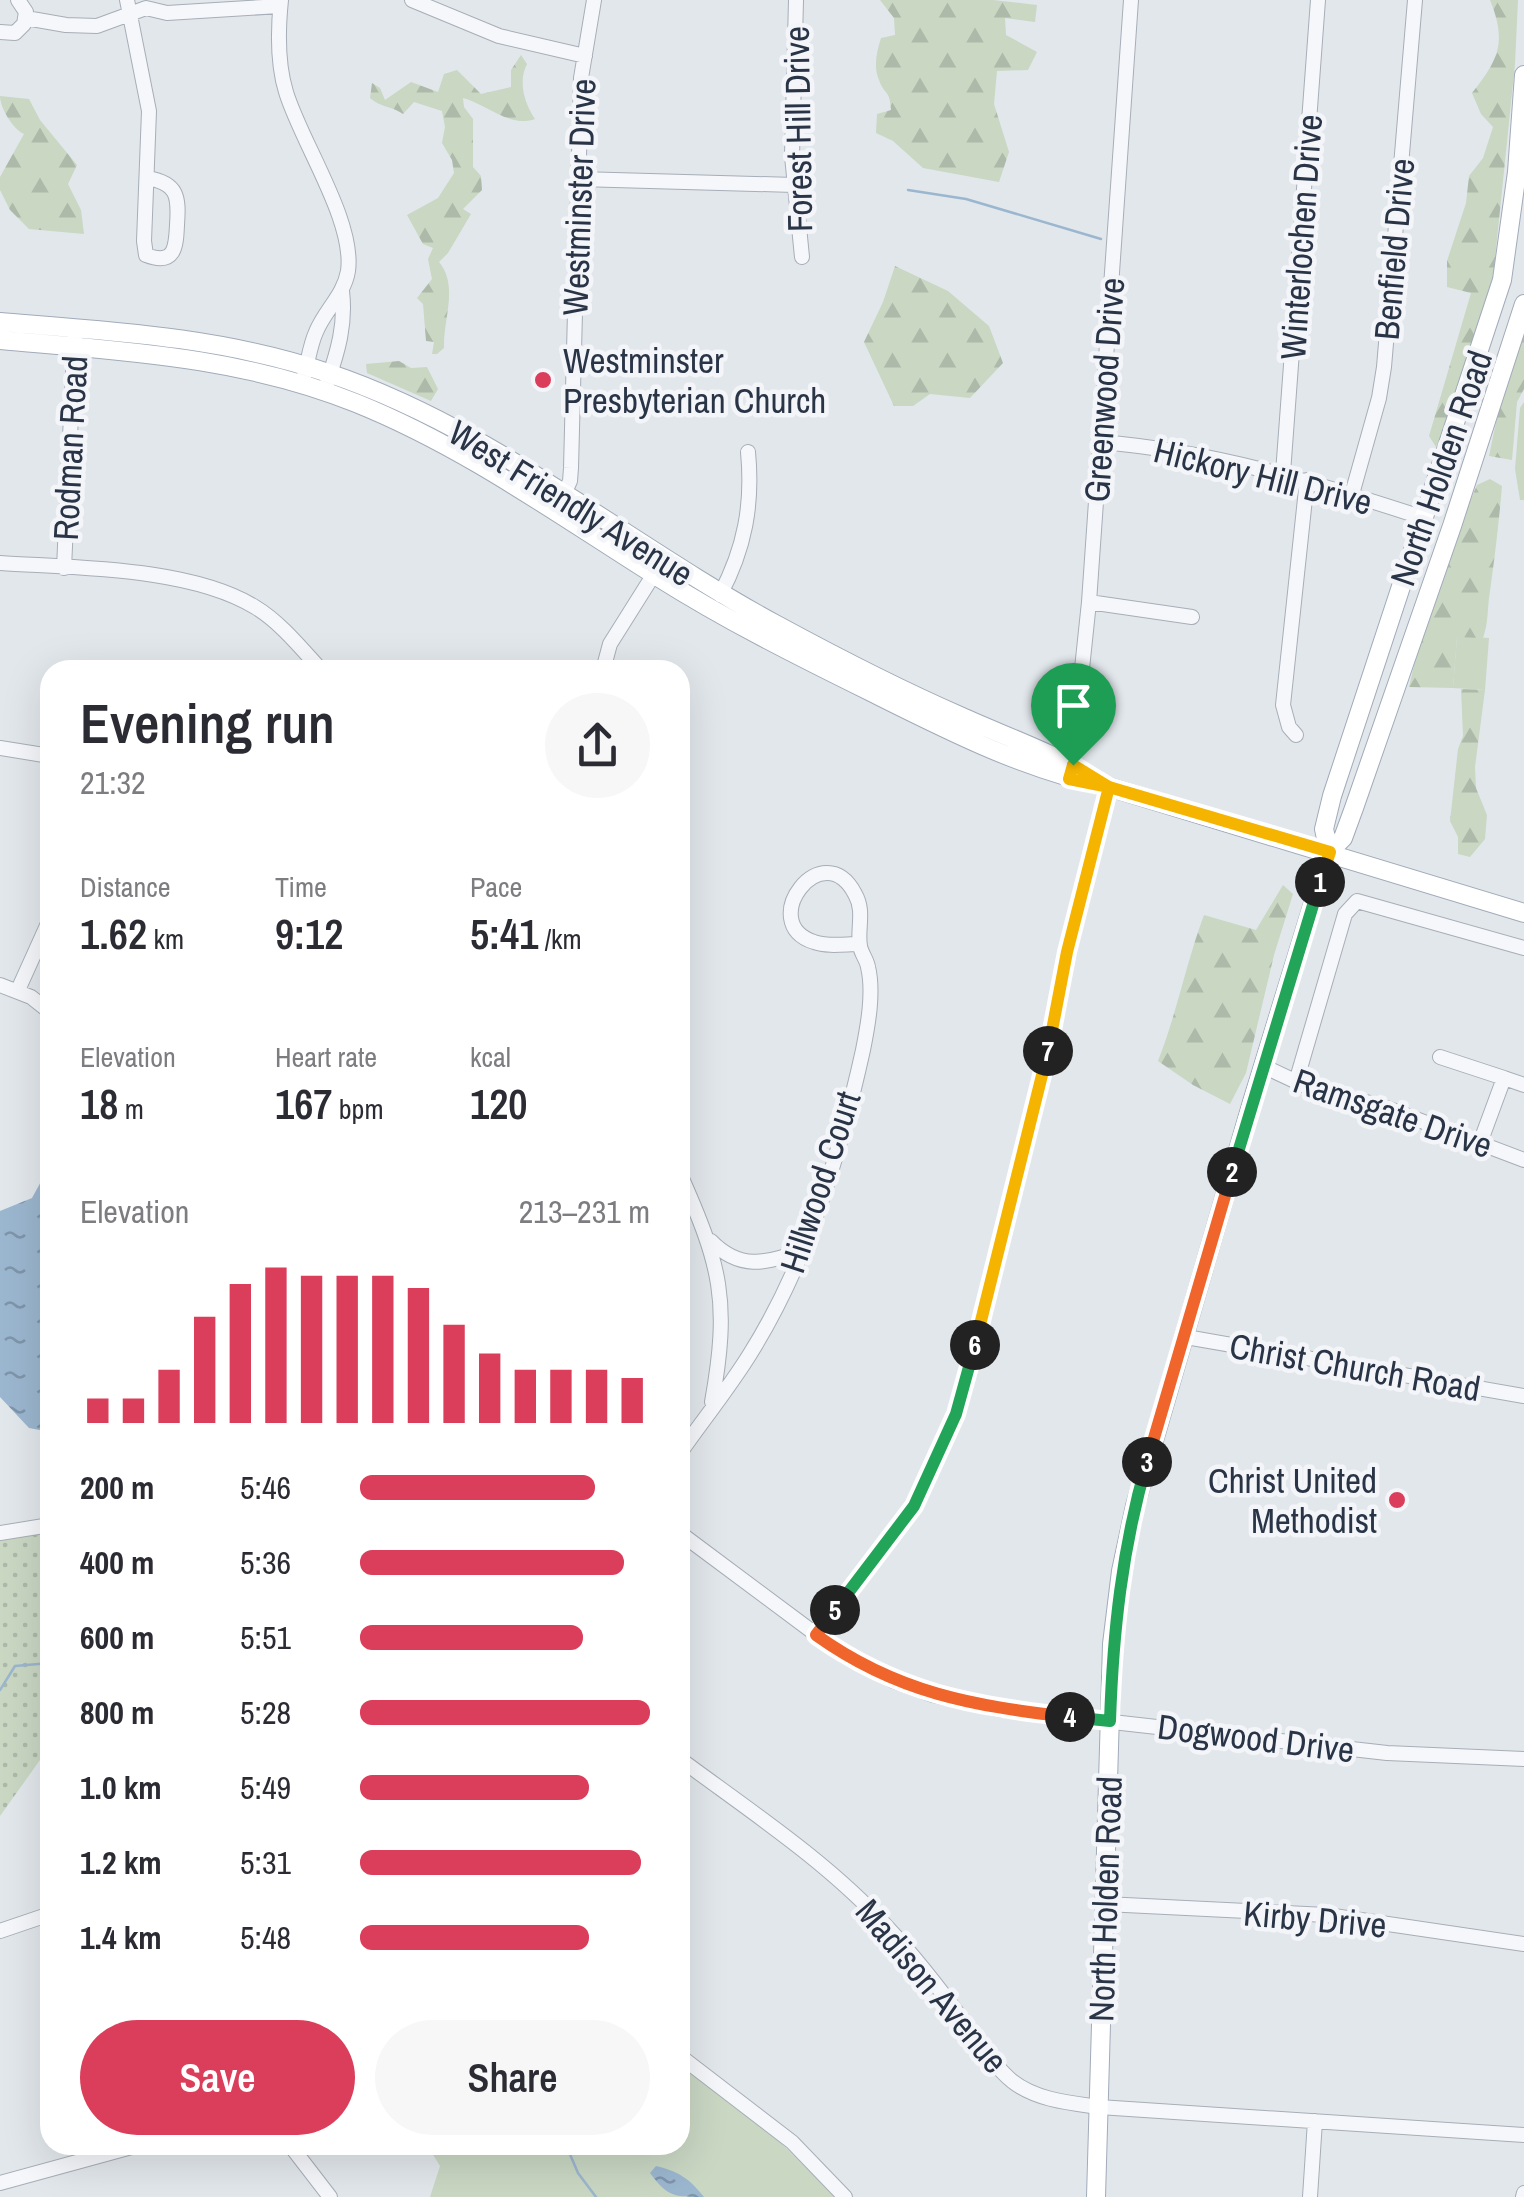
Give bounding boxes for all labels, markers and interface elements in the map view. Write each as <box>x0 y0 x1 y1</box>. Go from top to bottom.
street label: Forest Hill Drive <box>773 26 823 232</box>
street label: Westminster Drive <box>551 78 607 316</box>
street label: Winterlochen Drive <box>1269 113 1333 361</box>
street label: Benfield Drive <box>1363 156 1425 342</box>
street label: Greenwood Drive <box>1073 276 1135 504</box>
place label: Westminster Presbyterian Church <box>563 337 826 424</box>
street label: North Holden Road <box>1379 344 1503 592</box>
street label: Rodman Road <box>42 354 98 542</box>
marker: Westminster Presbyterian Church <box>532 369 554 391</box>
street label: West Friendly Avenue <box>440 409 702 597</box>
street label: Hickory Hill Drive <box>1149 426 1377 526</box>
pin <box>1031 663 1116 766</box>
icon: arrive <box>1046 678 1101 733</box>
text: Evening run <box>80 686 335 760</box>
button: share <box>545 693 650 798</box>
text: 21:32 <box>80 761 146 804</box>
pin: 1 <box>1295 857 1345 907</box>
text: 1 <box>1314 863 1326 901</box>
text: Distance <box>80 868 171 906</box>
text: Time <box>275 868 327 906</box>
text: Pace <box>470 868 522 906</box>
text: 1.62 <box>80 906 147 962</box>
text: 9:12 <box>275 906 343 962</box>
text: 5:41 <box>470 906 538 962</box>
text: km <box>147 920 184 958</box>
text: /km <box>538 920 582 958</box>
pin: 7 <box>1023 1026 1073 1076</box>
text: 7 <box>1042 1032 1054 1070</box>
text: Elevation <box>80 1038 176 1076</box>
text: Heart rate <box>275 1038 377 1076</box>
text: kcal <box>470 1038 511 1076</box>
street label: Ramsgate Drive <box>1287 1057 1499 1169</box>
text: 18 <box>80 1076 118 1132</box>
text: 167 <box>275 1076 332 1132</box>
text: 120 <box>470 1076 527 1132</box>
street label: Hillwood Court <box>769 1085 871 1279</box>
text: m <box>118 1090 144 1128</box>
text: bpm <box>332 1090 384 1128</box>
pin: 2 <box>1207 1147 1257 1197</box>
text: 2 <box>1226 1153 1238 1191</box>
text: Elevation <box>80 1190 189 1233</box>
text: 213–231 m <box>519 1190 650 1233</box>
pin: 6 <box>950 1320 1000 1370</box>
street label: Christ Church Road <box>1226 1322 1484 1412</box>
text: 6 <box>969 1326 981 1364</box>
pin: 3 <box>1122 1437 1172 1487</box>
text: 3 <box>1141 1443 1153 1481</box>
place label: Christ United Methodist <box>1208 1457 1377 1544</box>
text: 200 m <box>80 1466 154 1509</box>
text: 5:46 <box>240 1466 291 1509</box>
marker: Christ United Methodist <box>1386 1489 1408 1511</box>
text: 400 m <box>80 1541 154 1584</box>
text: 5:36 <box>240 1541 291 1584</box>
pin: 5 <box>810 1585 860 1635</box>
text: 5 <box>829 1591 841 1629</box>
text: 600 m <box>80 1616 154 1659</box>
text: 5:51 <box>240 1616 291 1659</box>
text: 800 m <box>80 1691 154 1734</box>
text: 5:28 <box>240 1691 291 1734</box>
pin: 4 <box>1045 1692 1095 1742</box>
text: 4 <box>1064 1698 1076 1736</box>
street label: Dogwood Drive <box>1155 1703 1357 1773</box>
text: 1.0 km <box>80 1766 162 1809</box>
text: 5:49 <box>240 1766 291 1809</box>
street label: North Holden Road <box>1077 1775 1133 2023</box>
text: 1.2 km <box>80 1841 162 1884</box>
text: 5:31 <box>240 1841 291 1884</box>
street label: Madison Avenue <box>845 1889 1019 2083</box>
street label: Kirby Drive <box>1241 1889 1389 1949</box>
text: 1.4 km <box>80 1916 162 1959</box>
text: 5:48 <box>240 1916 291 1959</box>
button: Save <box>80 2020 355 2135</box>
button: Share <box>375 2020 650 2135</box>

